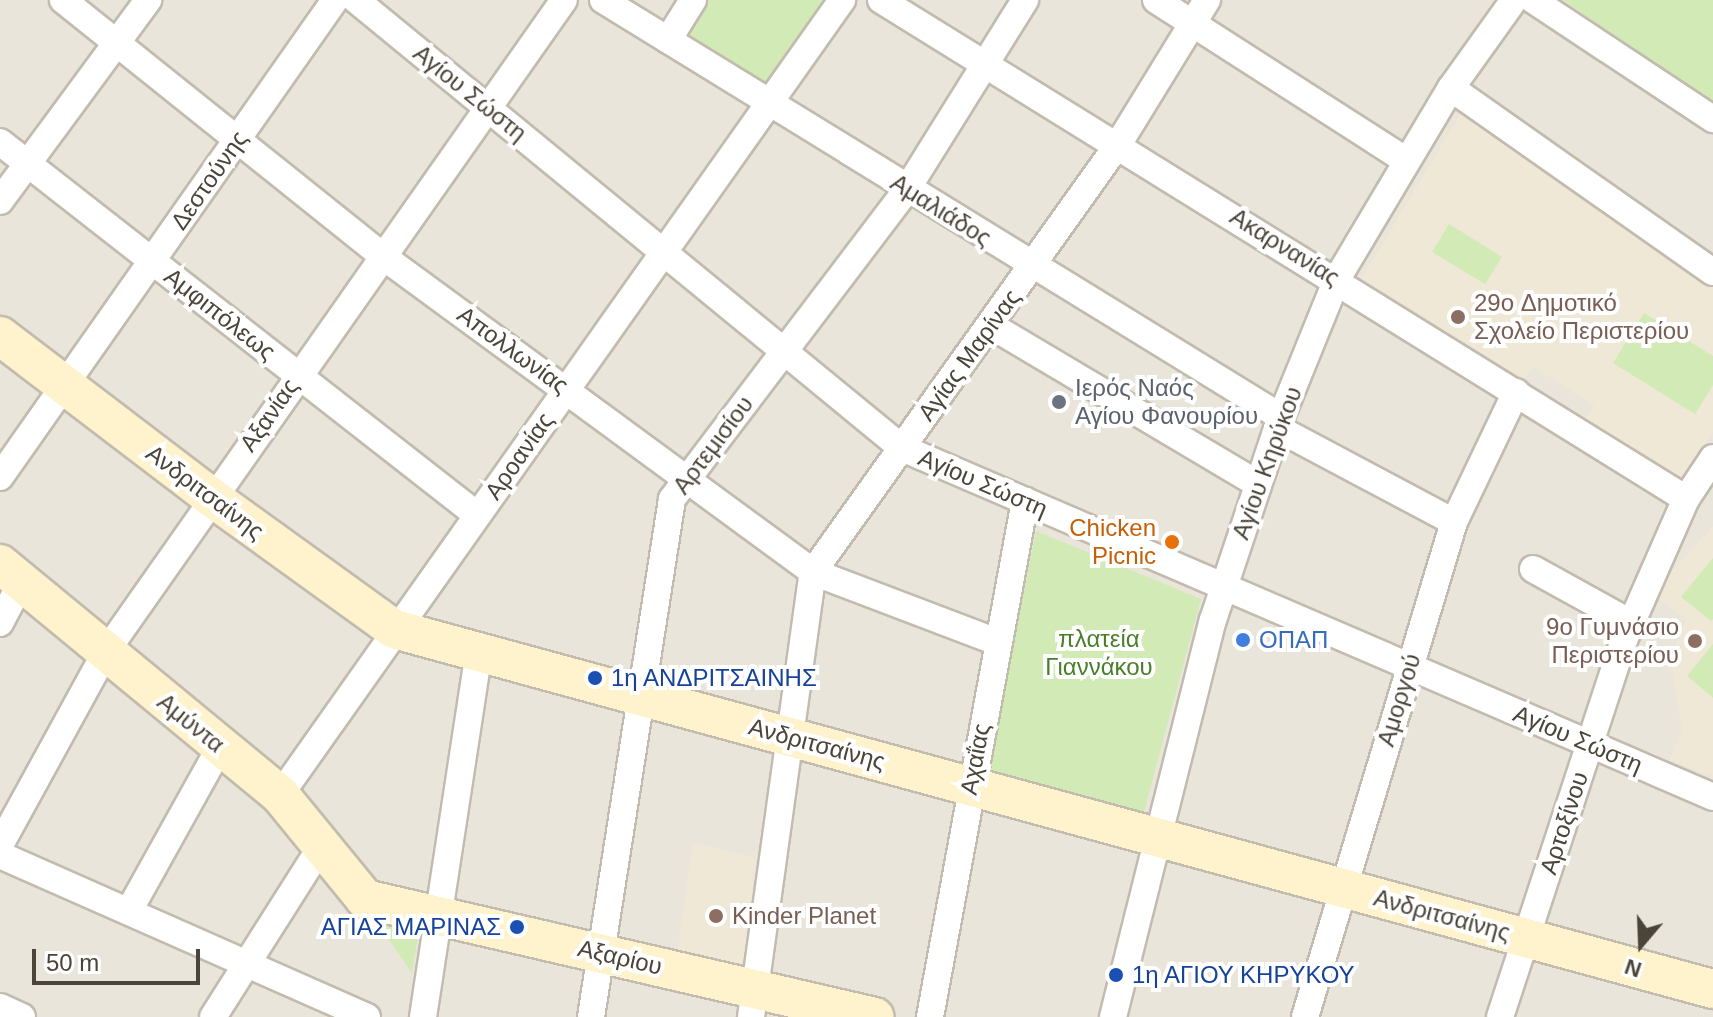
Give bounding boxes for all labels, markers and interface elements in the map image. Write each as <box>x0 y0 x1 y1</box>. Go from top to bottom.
street label: Αγίου Σώστη <box>408 39 532 147</box>
street label: Δεστούνης <box>164 125 254 235</box>
street label: Αμαλιάδος <box>885 168 997 252</box>
street label: Ακαρνανίας <box>1225 202 1345 292</box>
street label: Αμφιπόλεως <box>159 262 281 366</box>
street label: Αγίας Μαρίνας <box>912 284 1026 426</box>
place label: 29o Δημοτικό Σχολείο Περιστερίου <box>1474 289 1689 345</box>
street label: Απολλωνίας <box>452 300 574 400</box>
marker: 29o Δημοτικό Σχολείο Περιστερίου <box>1449 308 1467 326</box>
street label: Αξανίας <box>233 373 305 457</box>
place label: Ιερός Ναός Αγίου Φανουρίου <box>1075 374 1258 430</box>
street label: Αγίου Κηρύκου <box>1226 383 1308 543</box>
street label: Αρτεμισίου <box>667 390 759 500</box>
marker: Ιερός Ναός Αγίου Φανουρίου <box>1050 393 1068 411</box>
street label: Αροανίας <box>479 407 559 505</box>
street label: Ανδριτσαίνης <box>140 438 270 546</box>
street label: Αγίου Σώστη <box>914 443 1052 523</box>
place label: Chicken Picnic <box>1069 514 1156 570</box>
marker: Chicken Picnic <box>1163 533 1181 551</box>
place label: 9ο Γυμνάσιο Περιστερίου <box>1546 613 1679 669</box>
park label: πλατεία Γιαννάκου <box>1045 625 1153 681</box>
place label: ΟΠΑΠ <box>1259 626 1328 654</box>
marker: ΟΠΑΠ <box>1234 631 1252 649</box>
marker: 9ο Γυμνάσιο Περιστερίου <box>1686 632 1704 650</box>
street label: Αμοργού <box>1371 650 1427 750</box>
place label: 1η ΑΝΔΡΙΤΣΑΙΝΗΣ <box>611 664 818 692</box>
marker: 1η ΑΝΔΡΙΤΣΑΙΝΗΣ <box>586 669 604 687</box>
street label: Αμύντα <box>152 687 230 759</box>
street label: Αγίου Σώστη <box>1509 699 1647 779</box>
street label: Ανδριτσαίνης <box>746 712 888 776</box>
street label: Αχαΐας <box>954 721 996 797</box>
street label: Αρτοξίνου <box>1534 768 1594 878</box>
street label: Ανδριτσαίνης <box>1371 883 1513 947</box>
place label: Kinder Planet <box>732 902 876 930</box>
north arrow <box>1601 905 1681 985</box>
marker: Kinder Planet <box>707 907 725 925</box>
place label: ΑΓΙΑΣ ΜΑΡΙΝΑΣ <box>321 913 501 941</box>
marker: ΑΓΙΑΣ ΜΑΡΙΝΑΣ <box>508 918 526 936</box>
scale bar <box>36 933 204 983</box>
street label: Αξαρίου <box>575 933 665 981</box>
text: 50 m <box>46 949 99 976</box>
text: N <box>1621 954 1645 983</box>
place label: 1η ΑΓΙΟΥ ΚΗΡΥΚΟΥ <box>1132 961 1356 989</box>
marker: 1η ΑΓΙΟΥ ΚΗΡΥΚΟΥ <box>1107 966 1125 984</box>

